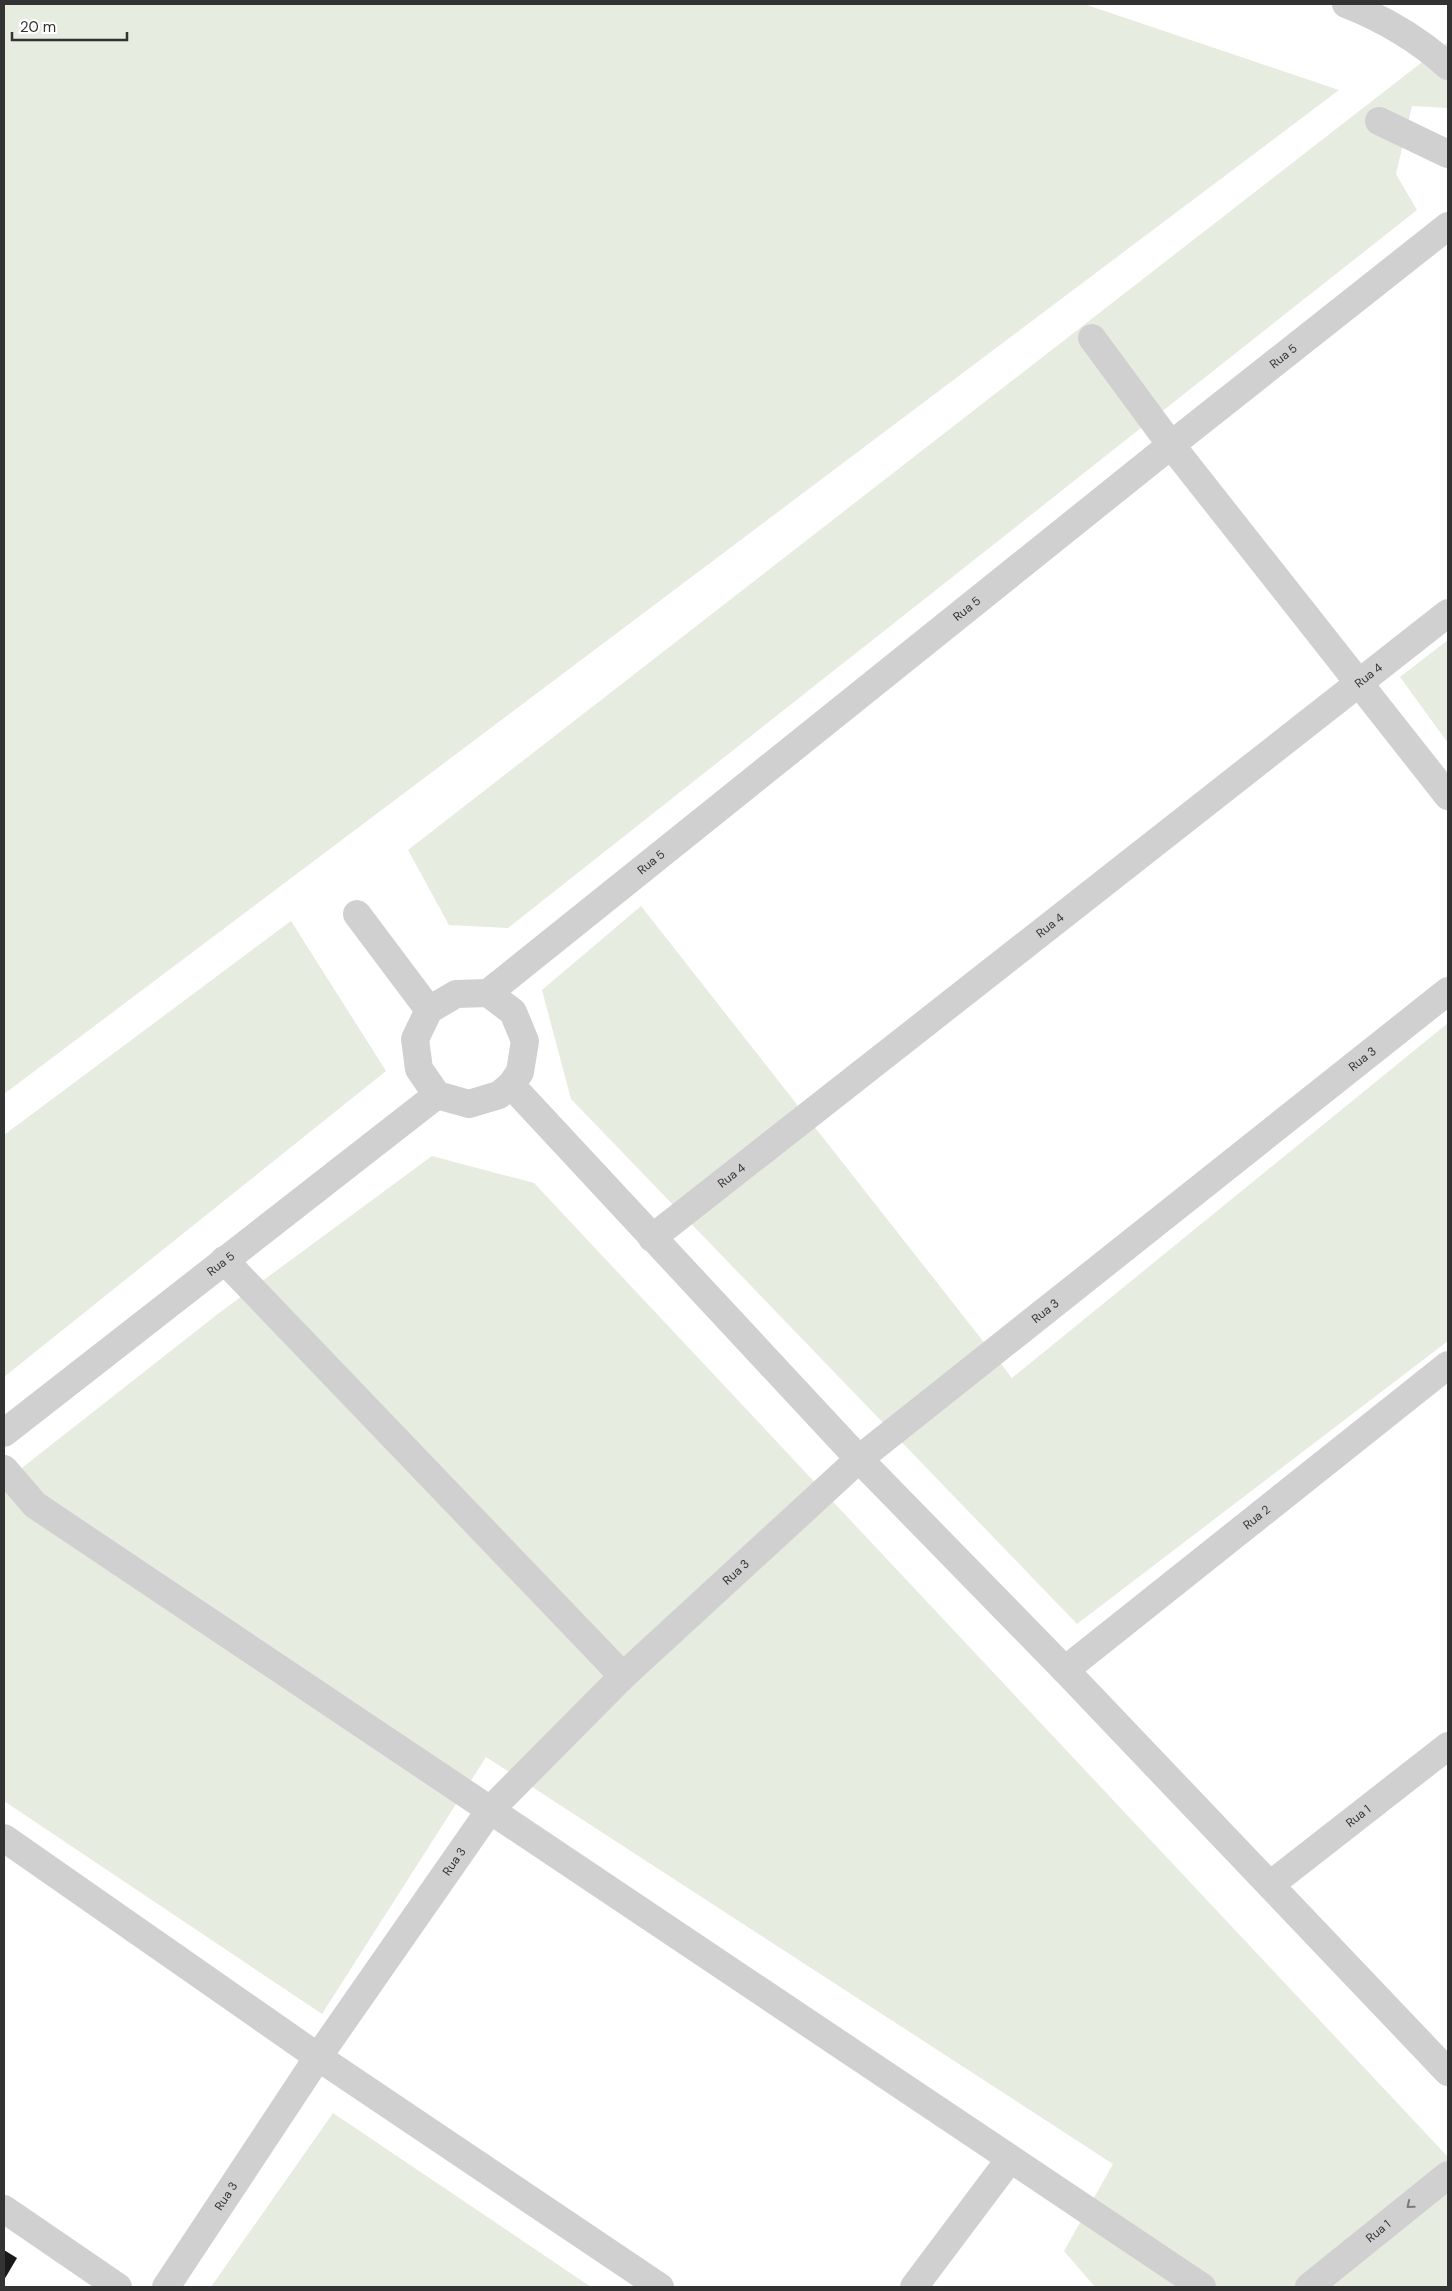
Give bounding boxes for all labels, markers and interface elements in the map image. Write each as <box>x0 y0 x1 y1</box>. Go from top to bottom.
scale bar <box>12 10 128 42</box>
text: 20 m <box>20 17 56 37</box>
street label: Rua 5 <box>1266 340 1301 372</box>
street label: Rua 5 <box>950 593 984 625</box>
street label: Rua 4 <box>1351 660 1386 691</box>
street label: Rua 5 <box>634 846 668 878</box>
street label: Rua 4 <box>1033 910 1067 941</box>
street label: Rua 3 <box>1345 1043 1379 1075</box>
street label: Rua 4 <box>714 1160 749 1192</box>
street label: Rua 5 <box>204 1248 238 1280</box>
street label: Rua 3 <box>1028 1295 1062 1327</box>
street label: Rua 2 <box>1240 1502 1274 1533</box>
street label: Rua 3 <box>719 1556 753 1588</box>
street label: Rua 1 <box>1343 1801 1374 1831</box>
street label: Rua 3 <box>439 1844 470 1879</box>
street label: Rua 3 <box>211 2179 241 2213</box>
one-way arrow <box>1407 2200 1416 2208</box>
street label: Rua 1 <box>1363 2216 1394 2246</box>

